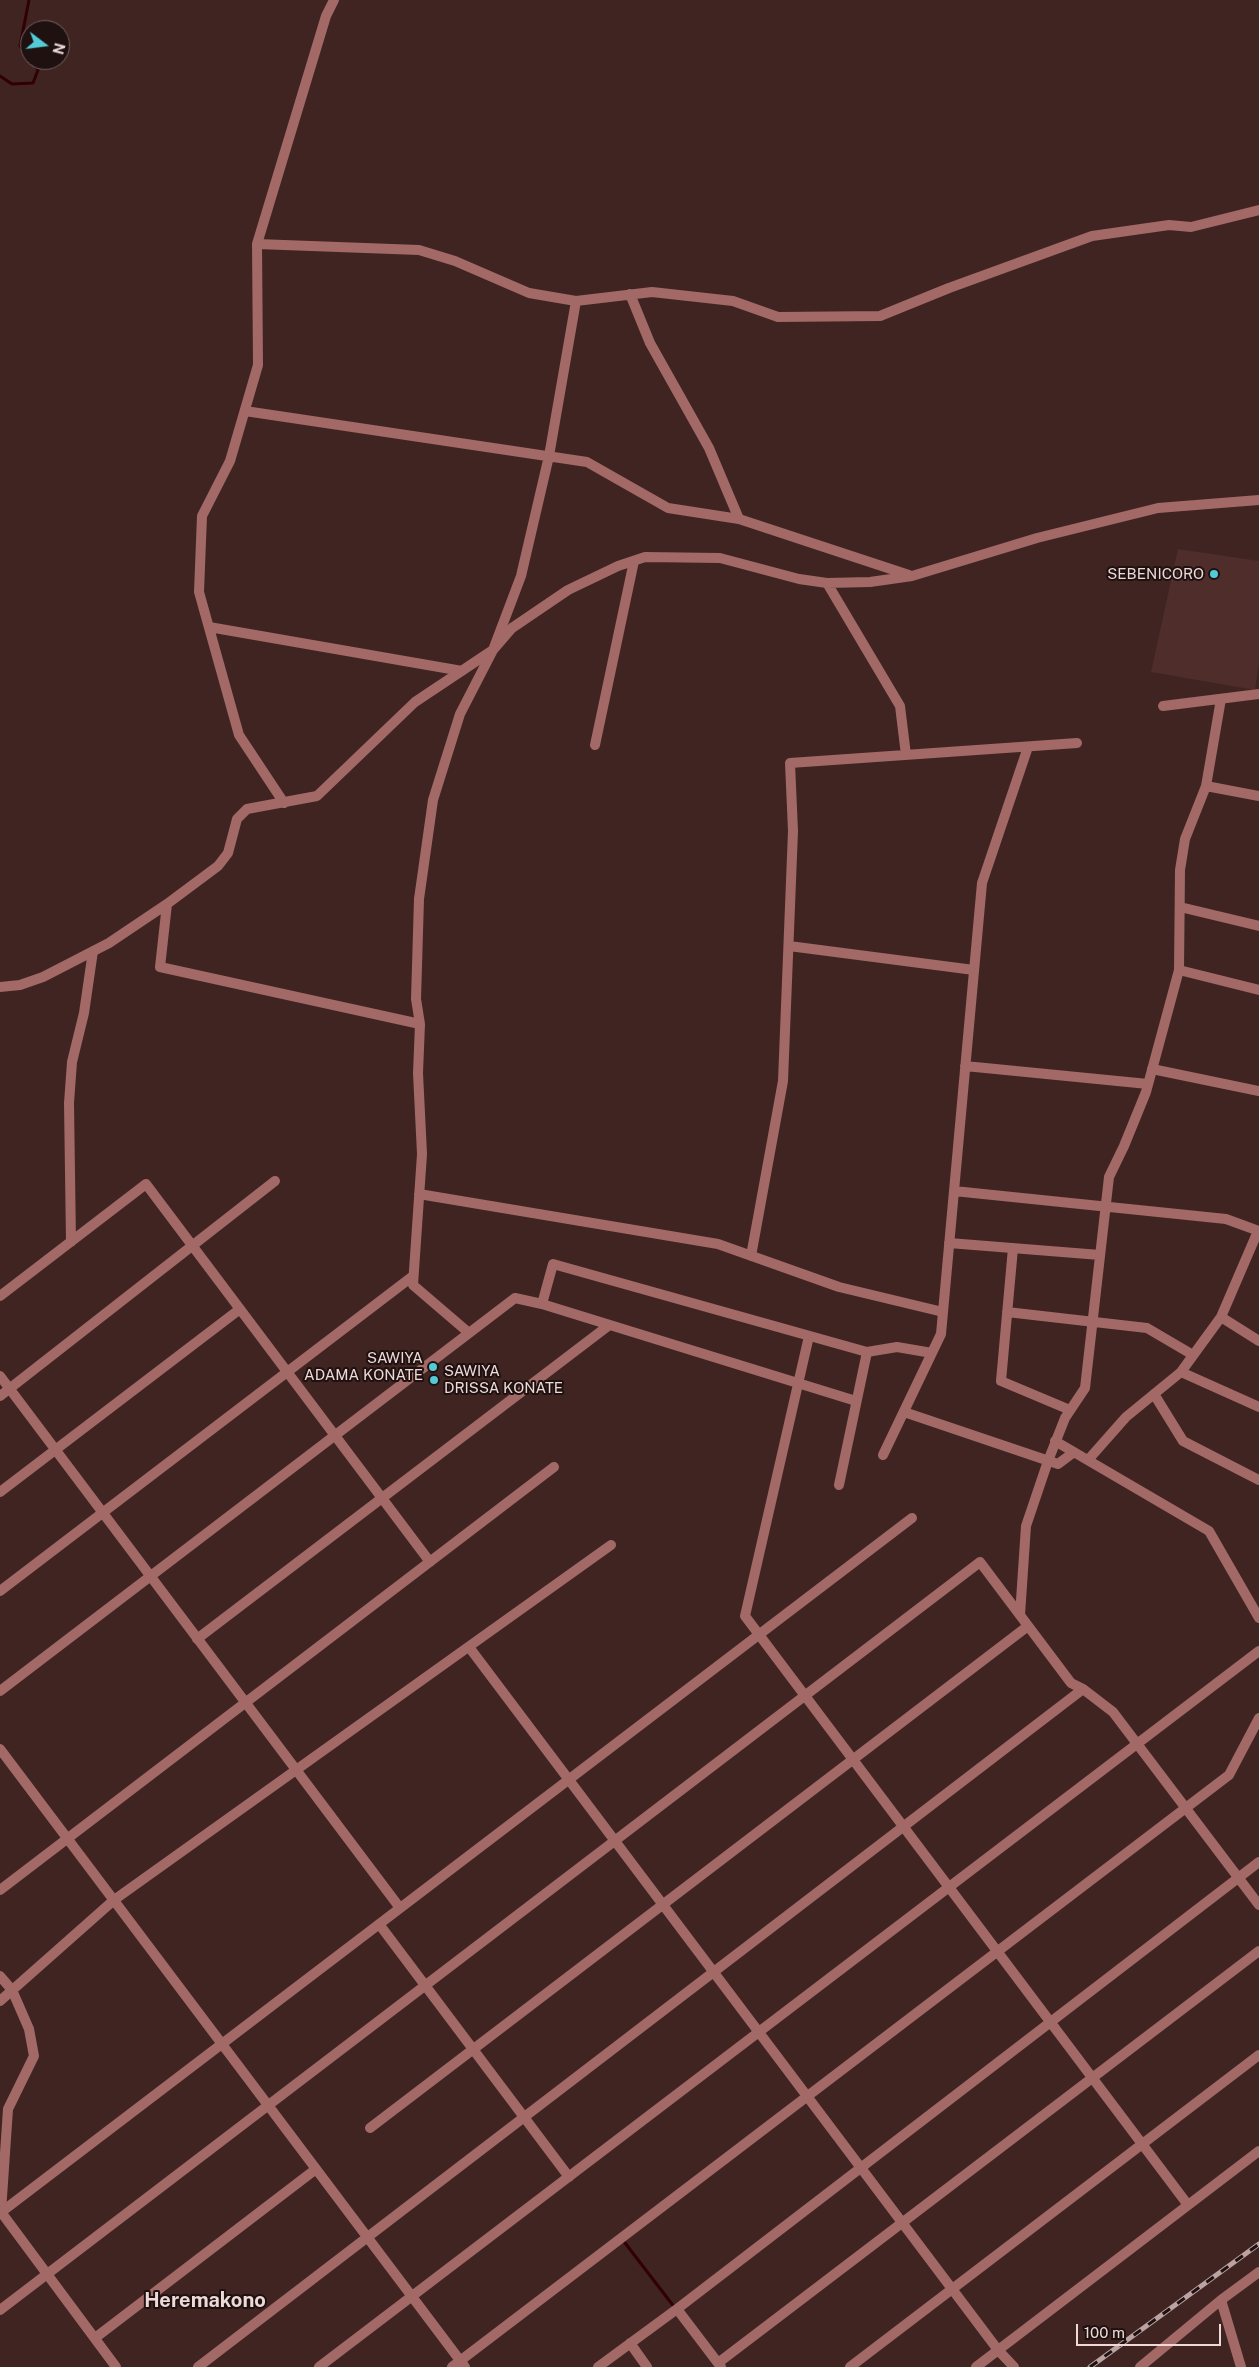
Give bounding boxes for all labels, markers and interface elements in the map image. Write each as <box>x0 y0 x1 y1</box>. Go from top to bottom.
north arrow <box>20 20 70 70</box>
text: N <box>49 41 68 56</box>
place label: SEBENICORO <box>1107 565 1204 583</box>
marker: SEBENICORO <box>1208 568 1220 580</box>
place label: SAWIYA ADAMA KONATE <box>304 1349 423 1384</box>
marker: SAWIYA ADAMA KONATE <box>427 1361 439 1373</box>
place label: SAWIYA DRISSA KONATE <box>444 1362 563 1397</box>
marker: SAWIYA DRISSA KONATE <box>428 1374 440 1386</box>
district label: Heremakono <box>144 2289 266 2313</box>
scale bar <box>1079 2314 1224 2346</box>
text: 100 m <box>1084 2324 1125 2341</box>

